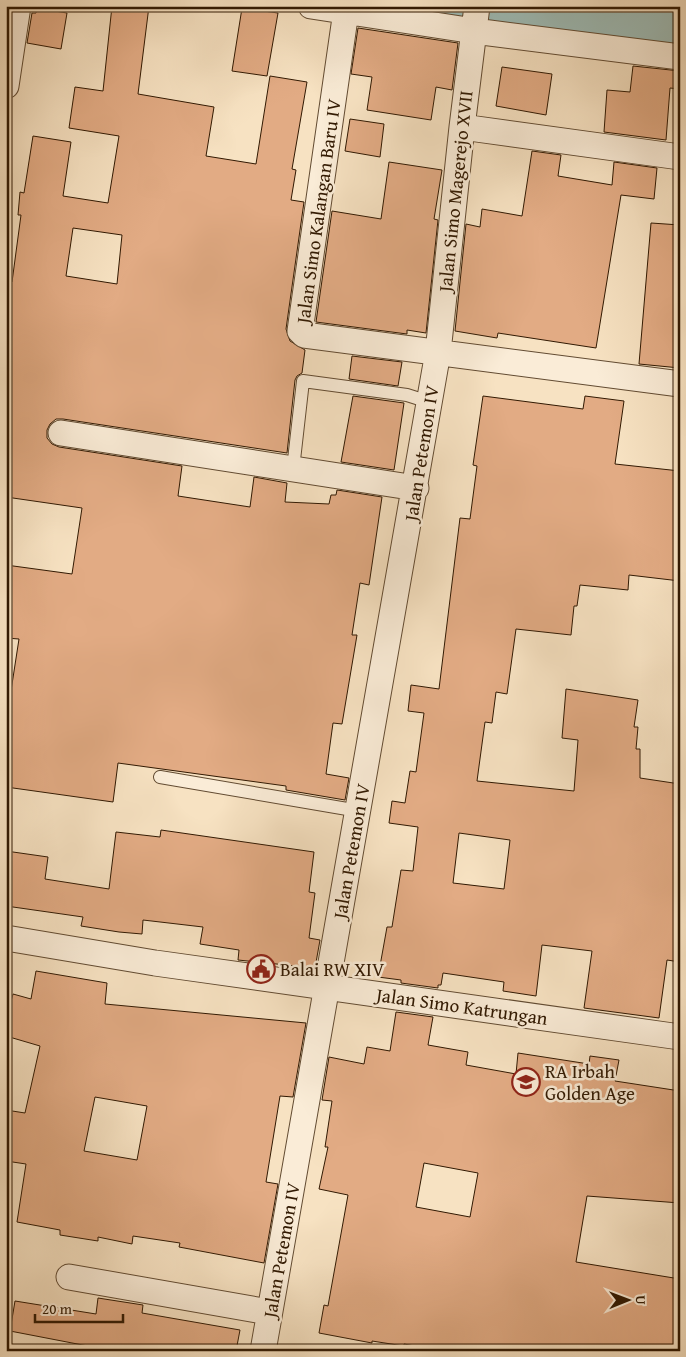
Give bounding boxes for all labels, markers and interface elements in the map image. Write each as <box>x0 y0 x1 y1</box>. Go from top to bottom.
street label: Jalan Simo Magerejo XVII <box>430 89 480 295</box>
street label: Jalan Simo Kalangan Baru IV <box>288 96 348 327</box>
street label: Jalan Petemon IV <box>396 382 446 525</box>
street label: Jalan Petemon IV <box>325 780 377 923</box>
public building icon: Balai RW XIV <box>246 954 276 984</box>
place label: Balai RW XIV <box>280 955 385 983</box>
street label: Jalan Simo Katrungan <box>372 980 550 1032</box>
place label: RA Irbah Golden Age <box>545 1057 635 1107</box>
school or university icon: RA Irbah Golden Age <box>511 1067 541 1097</box>
street label: Jalan Petemon IV <box>255 1179 307 1322</box>
north arrow <box>604 1274 654 1324</box>
scale bar <box>35 1292 122 1324</box>
text: U <box>631 1295 651 1305</box>
text: 20 m <box>42 1298 73 1319</box>

